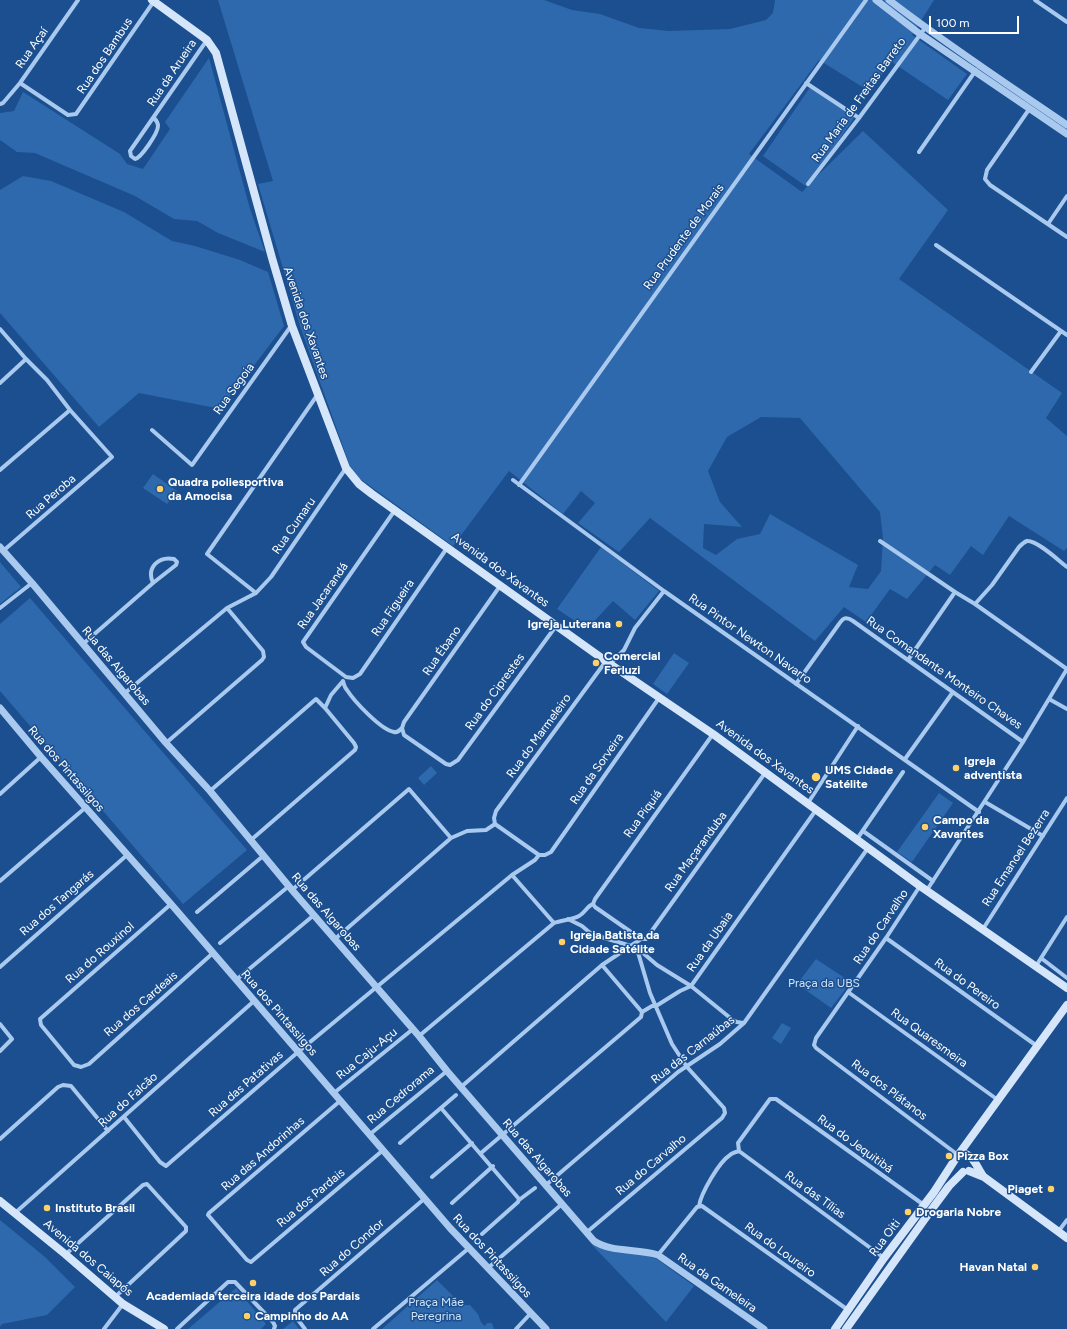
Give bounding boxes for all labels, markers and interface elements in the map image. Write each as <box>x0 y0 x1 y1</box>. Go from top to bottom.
scale bar <box>931 8 1021 34</box>
street label: Rua dos Bambus <box>74 15 136 97</box>
text: 100 m <box>936 16 970 30</box>
street label: Rua Açaí <box>13 25 51 71</box>
street label: Rua Maria de Freitas Barreto <box>809 35 909 165</box>
street label: Rua da Arueira <box>144 37 200 109</box>
street label: Rua Prudente de Morais <box>641 181 727 293</box>
street label: Avenida dos Xavantes <box>280 265 332 381</box>
street label: Rua Segoia <box>211 360 257 418</box>
street label: Rua Peroba <box>23 472 79 522</box>
place label: Quadra poliesportiva da Amocisa <box>168 475 284 503</box>
marker: Quadra poliesportiva da Amocisa <box>155 484 165 494</box>
street label: Rua Cumaru <box>269 495 319 557</box>
street label: Avenida dos Xavantes <box>448 530 552 610</box>
street label: Rua Jacarandá <box>295 560 351 632</box>
street label: Rua Figueira <box>369 577 417 639</box>
street label: Rua Pintor Newton Navarro <box>686 591 814 687</box>
street label: Rua Comandante Monteiro Chaves <box>863 613 1025 733</box>
place label: Igreja Luterana <box>528 617 611 631</box>
marker: Igreja Luterana <box>614 619 624 629</box>
street label: Rua Ébano <box>420 623 464 679</box>
street label: Rua das Algarobas <box>79 624 153 708</box>
place label: Comercial Ferluzi <box>604 649 660 677</box>
street label: Rua do Ciprestes <box>462 651 528 733</box>
marker: Comercial Ferluzi <box>591 658 601 668</box>
street label: Rua do Marmeleiro <box>504 691 574 781</box>
street label: Avenida dos Xavantes <box>713 717 817 797</box>
street label: Rua dos Pintassilgos <box>25 723 107 815</box>
street label: Rua da Sorveira <box>567 731 627 807</box>
place label: Igreja adventista <box>964 754 1022 782</box>
place label: UMS Cidade Satélite <box>825 763 893 791</box>
marker: Igreja adventista <box>951 763 961 773</box>
marker: UMS Cidade Satélite <box>810 771 822 783</box>
street label: Rua Piquiá <box>621 787 665 841</box>
street label: Rua Emanoel Bezerra <box>979 807 1053 909</box>
street label: Rua Maçaranduba <box>662 809 730 895</box>
place label: Campo da Xavantes <box>933 813 989 841</box>
marker: Campo da Xavantes <box>920 822 930 832</box>
street label: Rua dos Tangarás <box>17 867 97 939</box>
street label: Rua das Algarobas <box>288 870 364 954</box>
street label: Rua do Carvalho <box>851 887 911 967</box>
street label: Rua da Ubaia <box>684 909 736 975</box>
street label: Rua do Rouxinol <box>63 919 137 987</box>
place label: Igreja Batista da Cidade Satélite <box>570 928 659 956</box>
marker: Igreja Batista da Cidade Satélite <box>557 937 567 947</box>
street label: Rua do Pereiro <box>931 955 1003 1013</box>
street label: Rua dos Pintassilgos <box>238 967 320 1059</box>
street label: Rua dos Cardeais <box>101 968 181 1040</box>
park label: Praça da UBS <box>788 976 860 990</box>
street label: Rua Quaresmeira <box>888 1005 970 1071</box>
street label: Rua das Carnaúbas <box>648 1013 738 1087</box>
street label: Rua Caju-Açu <box>334 1025 400 1083</box>
street label: Rua das Patativas <box>206 1048 286 1120</box>
street label: Rua dos Plátanos <box>848 1057 930 1123</box>
street label: Rua Cedrorama <box>365 1063 437 1127</box>
street label: Rua do Falcão <box>95 1070 161 1130</box>
street label: Rua do Jequitibá <box>814 1112 896 1176</box>
street label: Rua das Andorinhas <box>218 1114 308 1194</box>
street label: Rua das Algarobas <box>499 1116 575 1200</box>
street label: Rua do Carvalho <box>613 1131 689 1199</box>
place label: Pizza Box <box>957 1149 1009 1163</box>
marker: Pizza Box <box>944 1151 954 1161</box>
street label: Rua dos Pardais <box>274 1165 348 1231</box>
street label: Rua das Tílias <box>782 1168 848 1222</box>
place label: Piaget <box>1008 1182 1043 1196</box>
marker: Piaget <box>1046 1184 1056 1194</box>
place label: Instituto Brasil <box>55 1201 135 1215</box>
marker: Instituto Brasil <box>42 1203 52 1213</box>
place label: Drogaria Nobre <box>916 1205 1001 1219</box>
marker: Drogaria Nobre <box>903 1207 913 1217</box>
street label: Rua dos Pintassilgos <box>450 1211 534 1301</box>
street label: Avenida dos Caiapós <box>40 1216 136 1300</box>
street label: Rua do Condor <box>317 1216 387 1280</box>
street label: Rua Oiti <box>866 1217 904 1259</box>
street label: Rua do Loureiro <box>742 1219 818 1281</box>
street label: Rua da Gameleira <box>675 1250 759 1316</box>
place label: Havan Natal <box>959 1260 1027 1274</box>
marker: Havan Natal <box>1030 1262 1040 1272</box>
marker: Academiada terceira idade dos Pardais <box>248 1278 258 1288</box>
place label: Academiada terceira idade dos Pardais <box>146 1289 360 1303</box>
park label: Praça Mãe Peregrina <box>408 1295 464 1323</box>
place label: Campinho do AA <box>255 1309 349 1323</box>
marker: Campinho do AA <box>242 1311 252 1321</box>

